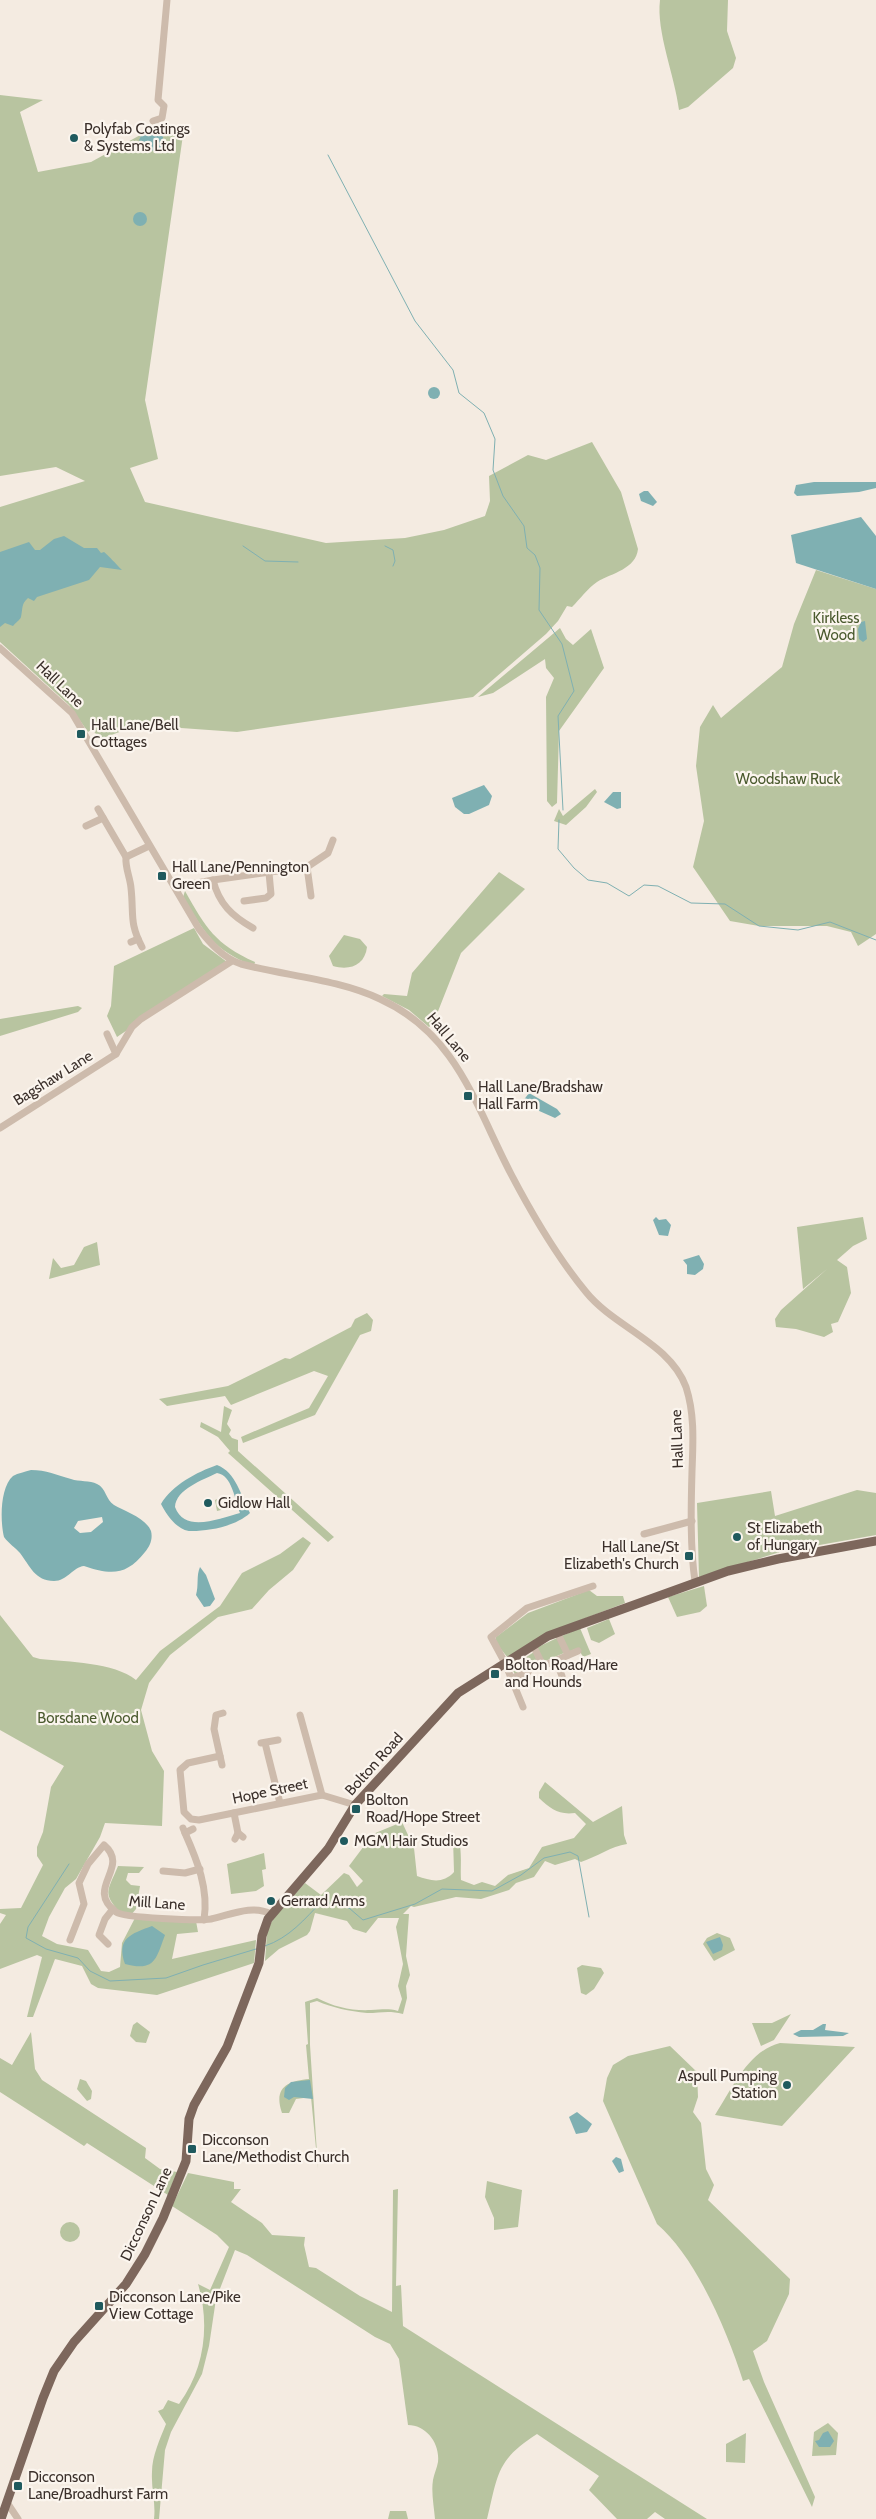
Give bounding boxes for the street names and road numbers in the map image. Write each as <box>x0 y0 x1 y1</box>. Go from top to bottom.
street label: Hall Lane <box>33 657 88 711</box>
street label: Hall Lane <box>423 1009 475 1066</box>
street label: Bagshaw Lane <box>10 1046 96 1109</box>
street label: Hall Lane <box>667 1409 687 1469</box>
street label: Bolton Road <box>341 1729 407 1799</box>
street label: Hope Street <box>231 1774 309 1808</box>
street label: Mill Lane <box>128 1892 186 1914</box>
street label: Dicconson Lane <box>116 2164 176 2264</box>

